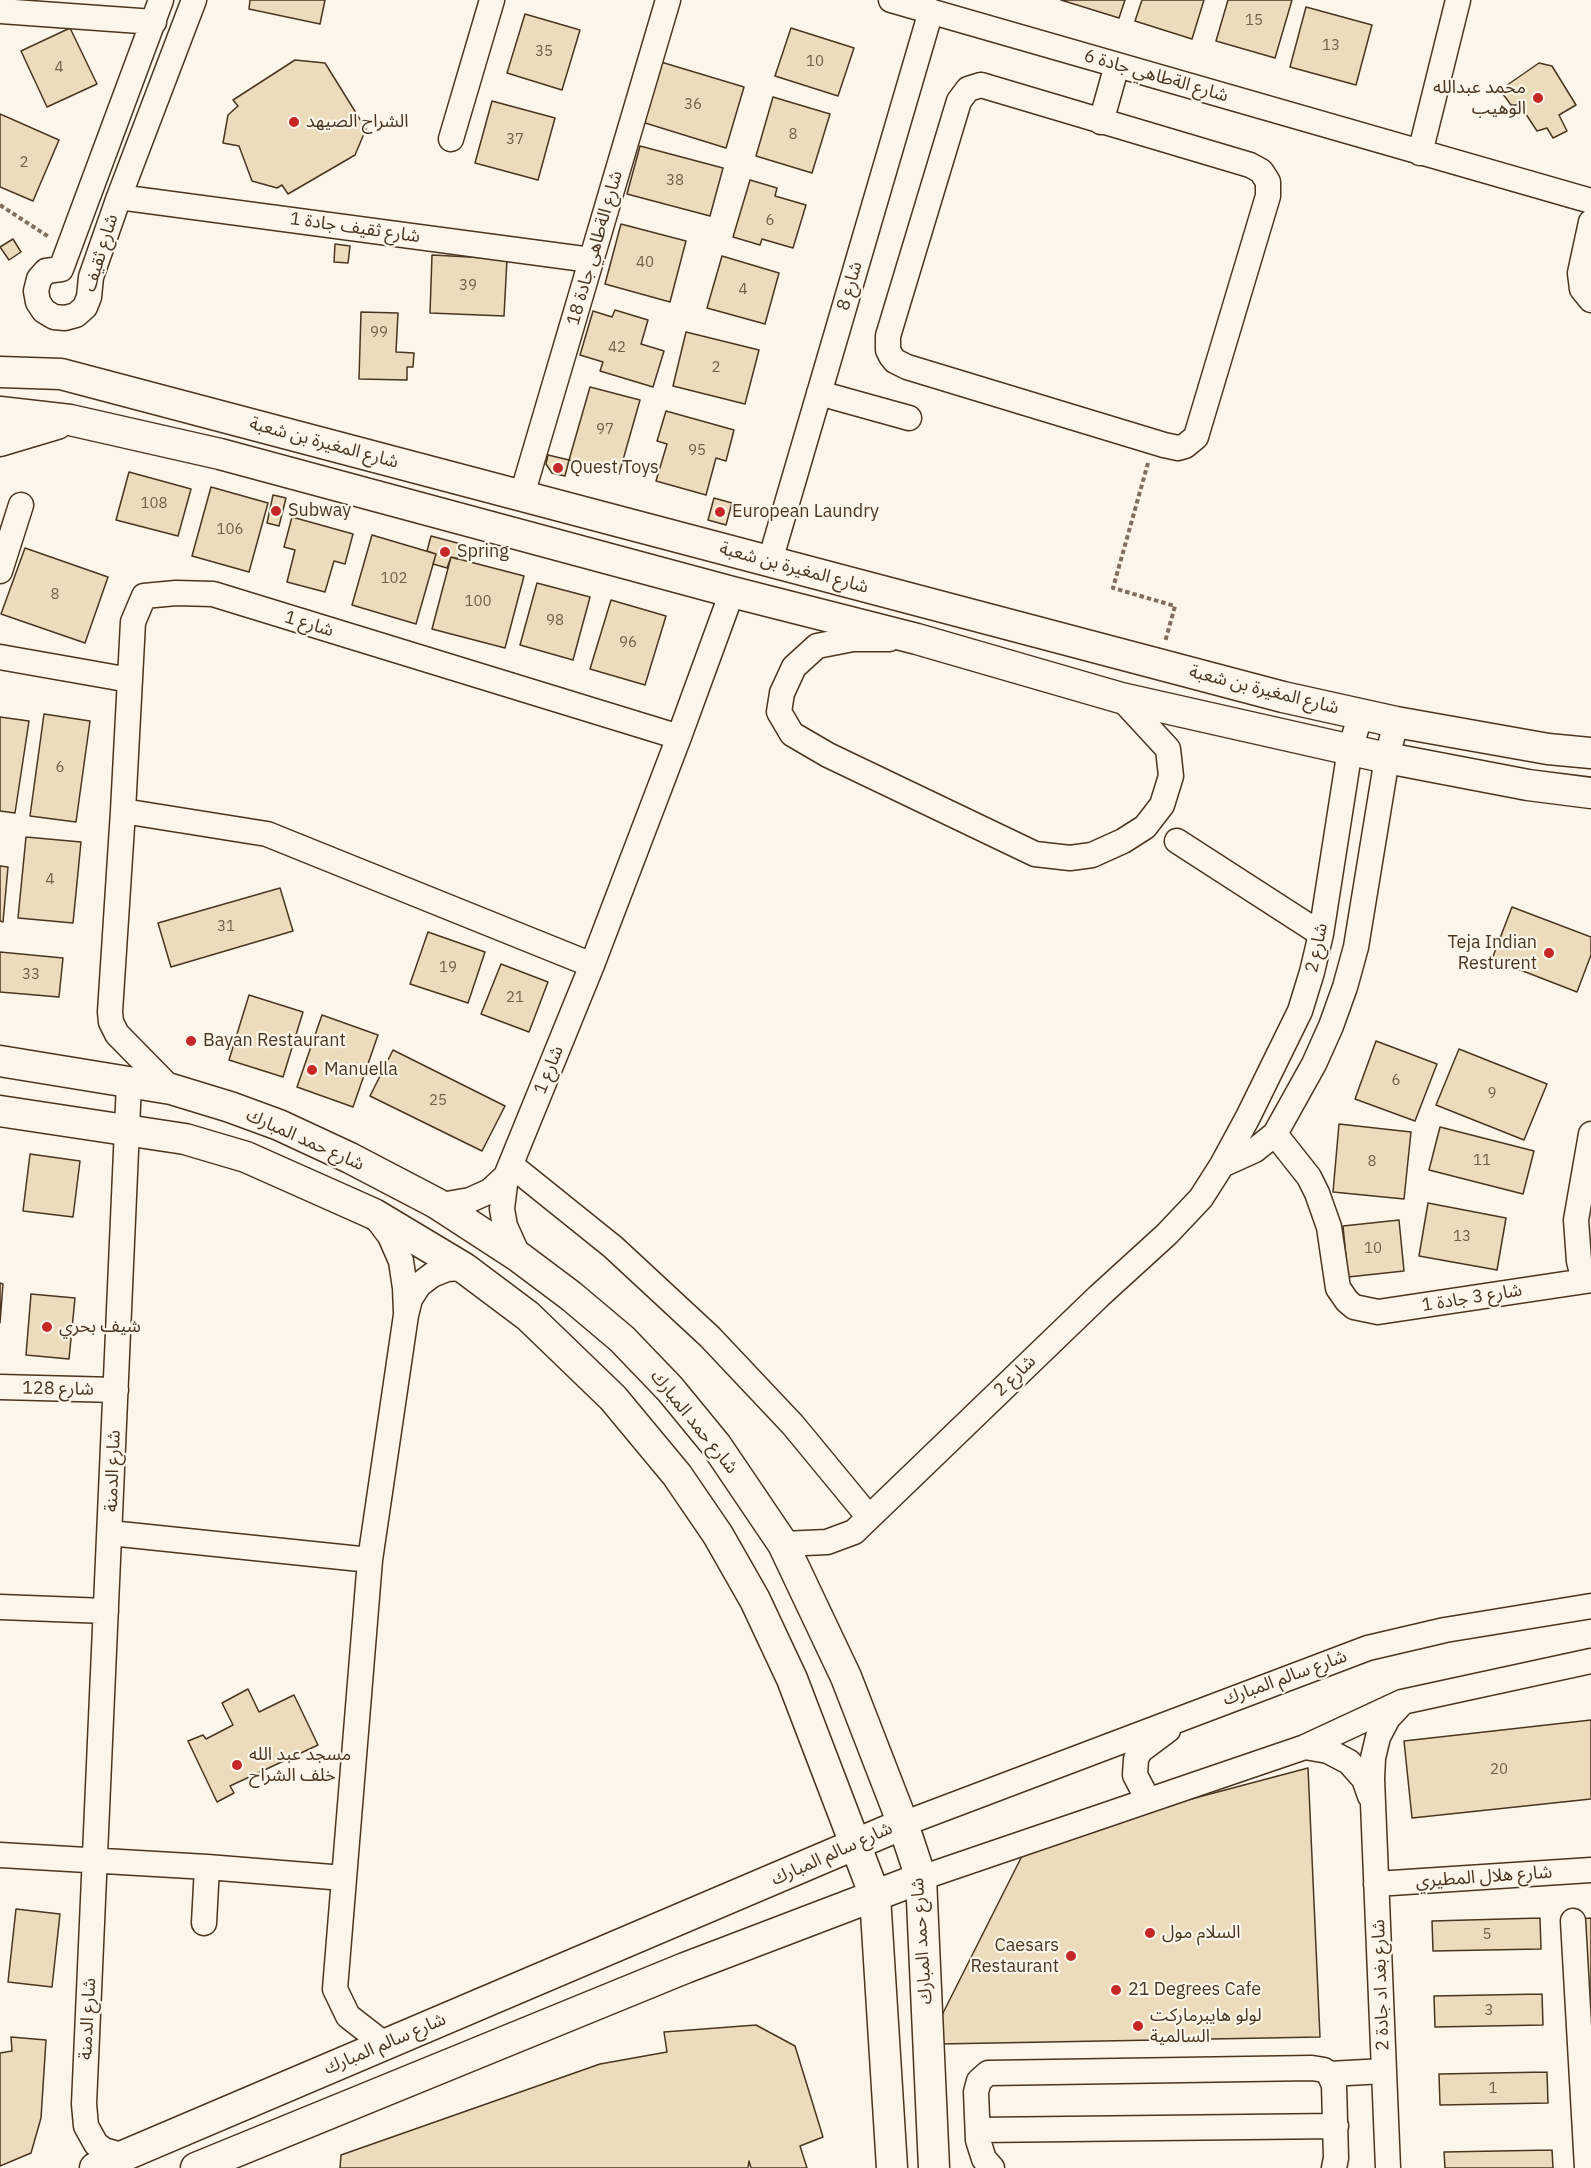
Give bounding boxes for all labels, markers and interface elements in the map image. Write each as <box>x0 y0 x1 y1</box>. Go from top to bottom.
house number: 15 <box>1245 12 1263 30</box>
house number: 13 <box>1322 37 1340 55</box>
house number: 35 <box>535 43 553 61</box>
street label: شارع الةطاهي جادة 6 <box>1081 45 1231 107</box>
house number: 10 <box>806 53 824 71</box>
house number: 4 <box>55 59 63 77</box>
place label: محمد عبدالله الوهيب <box>1433 77 1526 119</box>
marker: محمد عبدالله الوهيب <box>1531 91 1545 105</box>
house number: 36 <box>684 96 702 114</box>
place label: الشراح الصيهد <box>306 111 408 133</box>
marker: الشراح الصيهد <box>287 115 301 129</box>
house number: 8 <box>789 126 797 144</box>
house number: 37 <box>506 131 524 149</box>
house number: 2 <box>20 154 28 172</box>
street label: شارع الةطاهي جادة 18 <box>563 168 627 328</box>
house number: 38 <box>666 172 684 190</box>
street label: شارع ثقيف جادة 1 <box>289 208 421 248</box>
street label: شارع ثقيف <box>79 212 123 294</box>
house number: 6 <box>766 212 774 230</box>
house number: 40 <box>636 254 654 272</box>
street label: شارع 8 <box>833 259 867 313</box>
house number: 39 <box>459 277 477 295</box>
house number: 4 <box>739 281 747 299</box>
house number: 99 <box>370 324 388 342</box>
house number: 42 <box>608 339 626 357</box>
house number: 2 <box>712 359 720 377</box>
street label: شارع المغيرة بن شعبة <box>247 413 401 473</box>
house number: 97 <box>596 421 614 439</box>
house number: 95 <box>688 442 706 460</box>
place label: Quest Toys <box>570 457 659 479</box>
marker: Quest Toys <box>551 461 565 475</box>
house number: 108 <box>141 495 167 513</box>
place label: Subway <box>288 500 351 522</box>
place label: European Laundry <box>732 501 879 523</box>
marker: Subway <box>269 504 283 518</box>
marker: European Laundry <box>713 505 727 519</box>
house number: 106 <box>217 521 243 539</box>
street label: شارع المغيرة بن شعبة <box>717 538 871 598</box>
place label: Spring <box>457 541 509 563</box>
marker: Spring <box>438 545 452 559</box>
house number: 102 <box>381 570 407 588</box>
house number: 8 <box>51 586 59 604</box>
house number: 100 <box>465 593 491 611</box>
street label: شارع 1 <box>282 606 336 642</box>
house number: 98 <box>546 612 564 630</box>
house number: 96 <box>619 634 637 652</box>
street label: شارع المغيرة بن شعبة <box>1187 661 1341 719</box>
house number: 6 <box>56 759 64 777</box>
house number: 4 <box>46 871 54 889</box>
house number: 31 <box>217 918 235 936</box>
street label: شارع 2 <box>1301 921 1333 975</box>
place label: Teja Indian Resturent <box>1447 932 1537 974</box>
marker: Teja Indian Resturent <box>1542 946 1556 960</box>
house number: 19 <box>439 959 457 977</box>
house number: 33 <box>22 966 40 984</box>
house number: 21 <box>506 989 524 1007</box>
place label: Bayan Restaurant <box>203 1030 346 1052</box>
marker: Bayan Restaurant <box>184 1034 198 1048</box>
street label: شارع 1 <box>530 1043 568 1097</box>
place label: Manuella <box>324 1059 398 1081</box>
marker: Manuella <box>305 1063 319 1077</box>
house number: 6 <box>1392 1072 1400 1090</box>
house number: 9 <box>1488 1085 1496 1103</box>
house number: 25 <box>429 1092 447 1110</box>
street label: شارع حمد المبارك <box>243 1104 367 1176</box>
house number: 11 <box>1473 1152 1491 1170</box>
house number: 8 <box>1368 1153 1376 1171</box>
house number: 13 <box>1453 1228 1471 1246</box>
house number: 10 <box>1364 1240 1382 1258</box>
street label: شارع 3 جادة 1 <box>1420 1279 1524 1317</box>
place label: شيف بحري <box>59 1316 141 1338</box>
marker: شيف بحري <box>40 1320 54 1334</box>
street label: شارع 2 <box>989 1351 1041 1401</box>
street label: شارع حمد المبارك <box>646 1366 742 1478</box>
street label: شارع 128 <box>22 1378 94 1400</box>
street label: شارع الدمنة <box>101 1430 125 1512</box>
street label: شارع سالم المبارك <box>1220 1646 1350 1710</box>
place label: مسجد عبد الله خلف الشراح <box>249 1744 351 1786</box>
marker: مسجد عبد الله خلف الشراح <box>230 1758 244 1772</box>
house number: 20 <box>1490 1761 1508 1779</box>
street label: شارع سالم المبارك <box>768 1818 896 1890</box>
street label: شارع هلال المطيري <box>1415 1861 1553 1893</box>
street label: شارع حمد المبارك <box>907 1877 937 2005</box>
street label: شارع بغد اد جادة 2 <box>1368 1919 1394 2051</box>
place label: السلام مول <box>1162 1922 1240 1944</box>
marker: السلام مول <box>1143 1926 1157 1940</box>
house number: 5 <box>1483 1926 1491 1944</box>
place label: Caesars Restaurant <box>970 1935 1059 1978</box>
marker: Caesars Restaurant <box>1064 1949 1078 1963</box>
street label: شارع الدمنة <box>75 1977 101 2061</box>
place label: 21 Degrees Cafe <box>1128 1979 1261 2001</box>
marker: 21 Degrees Cafe <box>1109 1983 1123 1997</box>
house number: 3 <box>1485 2002 1493 2020</box>
place label: لولو هايبرماركت السالمية <box>1150 2005 1262 2048</box>
street label: شارع سالم المبارك <box>321 2009 449 2079</box>
marker: لولو هايبرماركت السالمية <box>1131 2019 1145 2033</box>
house number: 1 <box>1489 2080 1497 2098</box>

